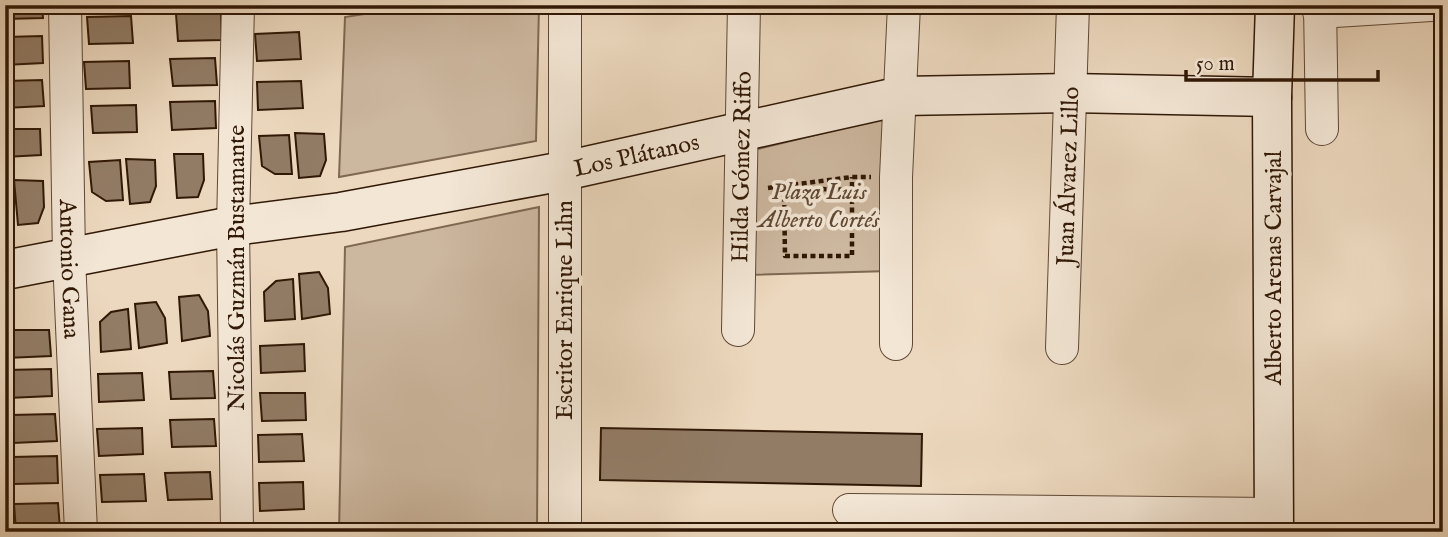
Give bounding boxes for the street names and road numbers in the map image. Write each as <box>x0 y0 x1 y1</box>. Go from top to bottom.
street label: Hilda Gómez Riffo <box>725 71 760 263</box>
street label: Juan Álvarez Lillo <box>1051 86 1087 269</box>
street label: Nicolás Guzmán Bustamante <box>222 125 253 411</box>
street label: Los Plátanos <box>571 127 702 185</box>
street label: Alberto Arenas Carvajal <box>1259 150 1290 386</box>
street label: Antonio Gana <box>51 198 87 340</box>
street label: Escritor Enrique Lihn <box>550 200 581 420</box>

